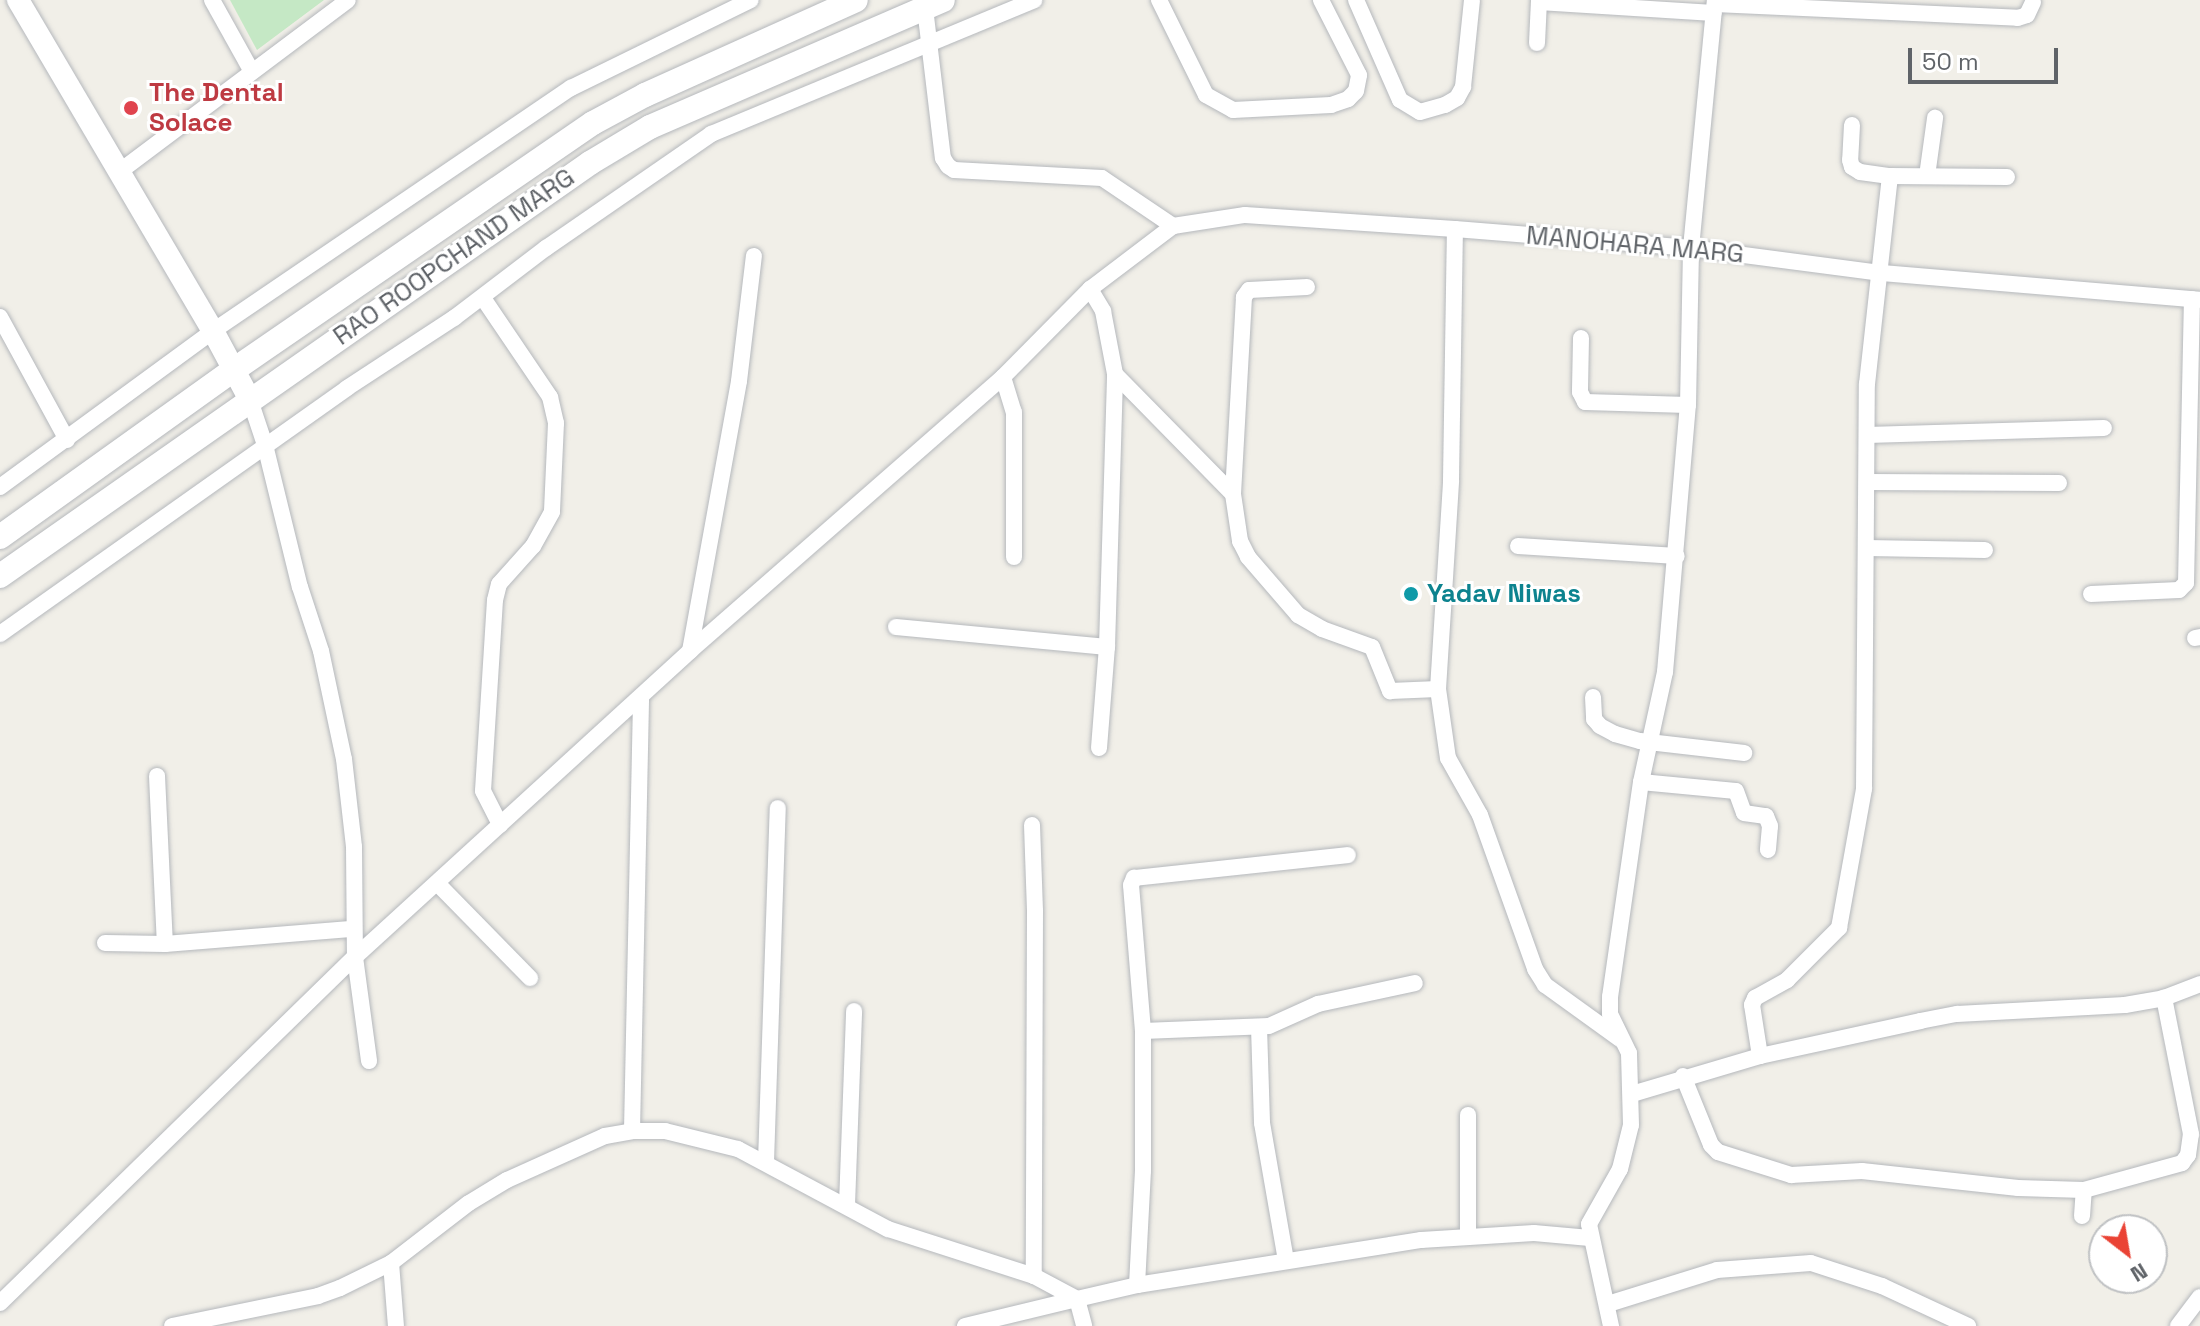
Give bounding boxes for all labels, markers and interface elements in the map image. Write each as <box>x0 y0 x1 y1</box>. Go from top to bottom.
scale bar <box>1912 32 2062 82</box>
text: 50 m <box>1922 46 1979 77</box>
place label: The Dental Solace <box>149 77 284 138</box>
marker: The Dental Solace <box>120 97 142 119</box>
street label: RAO ROOPCHAND MARG <box>327 162 581 352</box>
street label: MANOHARA MARG <box>1525 220 1745 270</box>
place label: Yadav Niwas <box>1427 578 1581 610</box>
marker: Yadav Niwas <box>1402 585 1420 603</box>
north arrow <box>2088 1214 2168 1294</box>
text: N <box>2126 1257 2153 1289</box>

